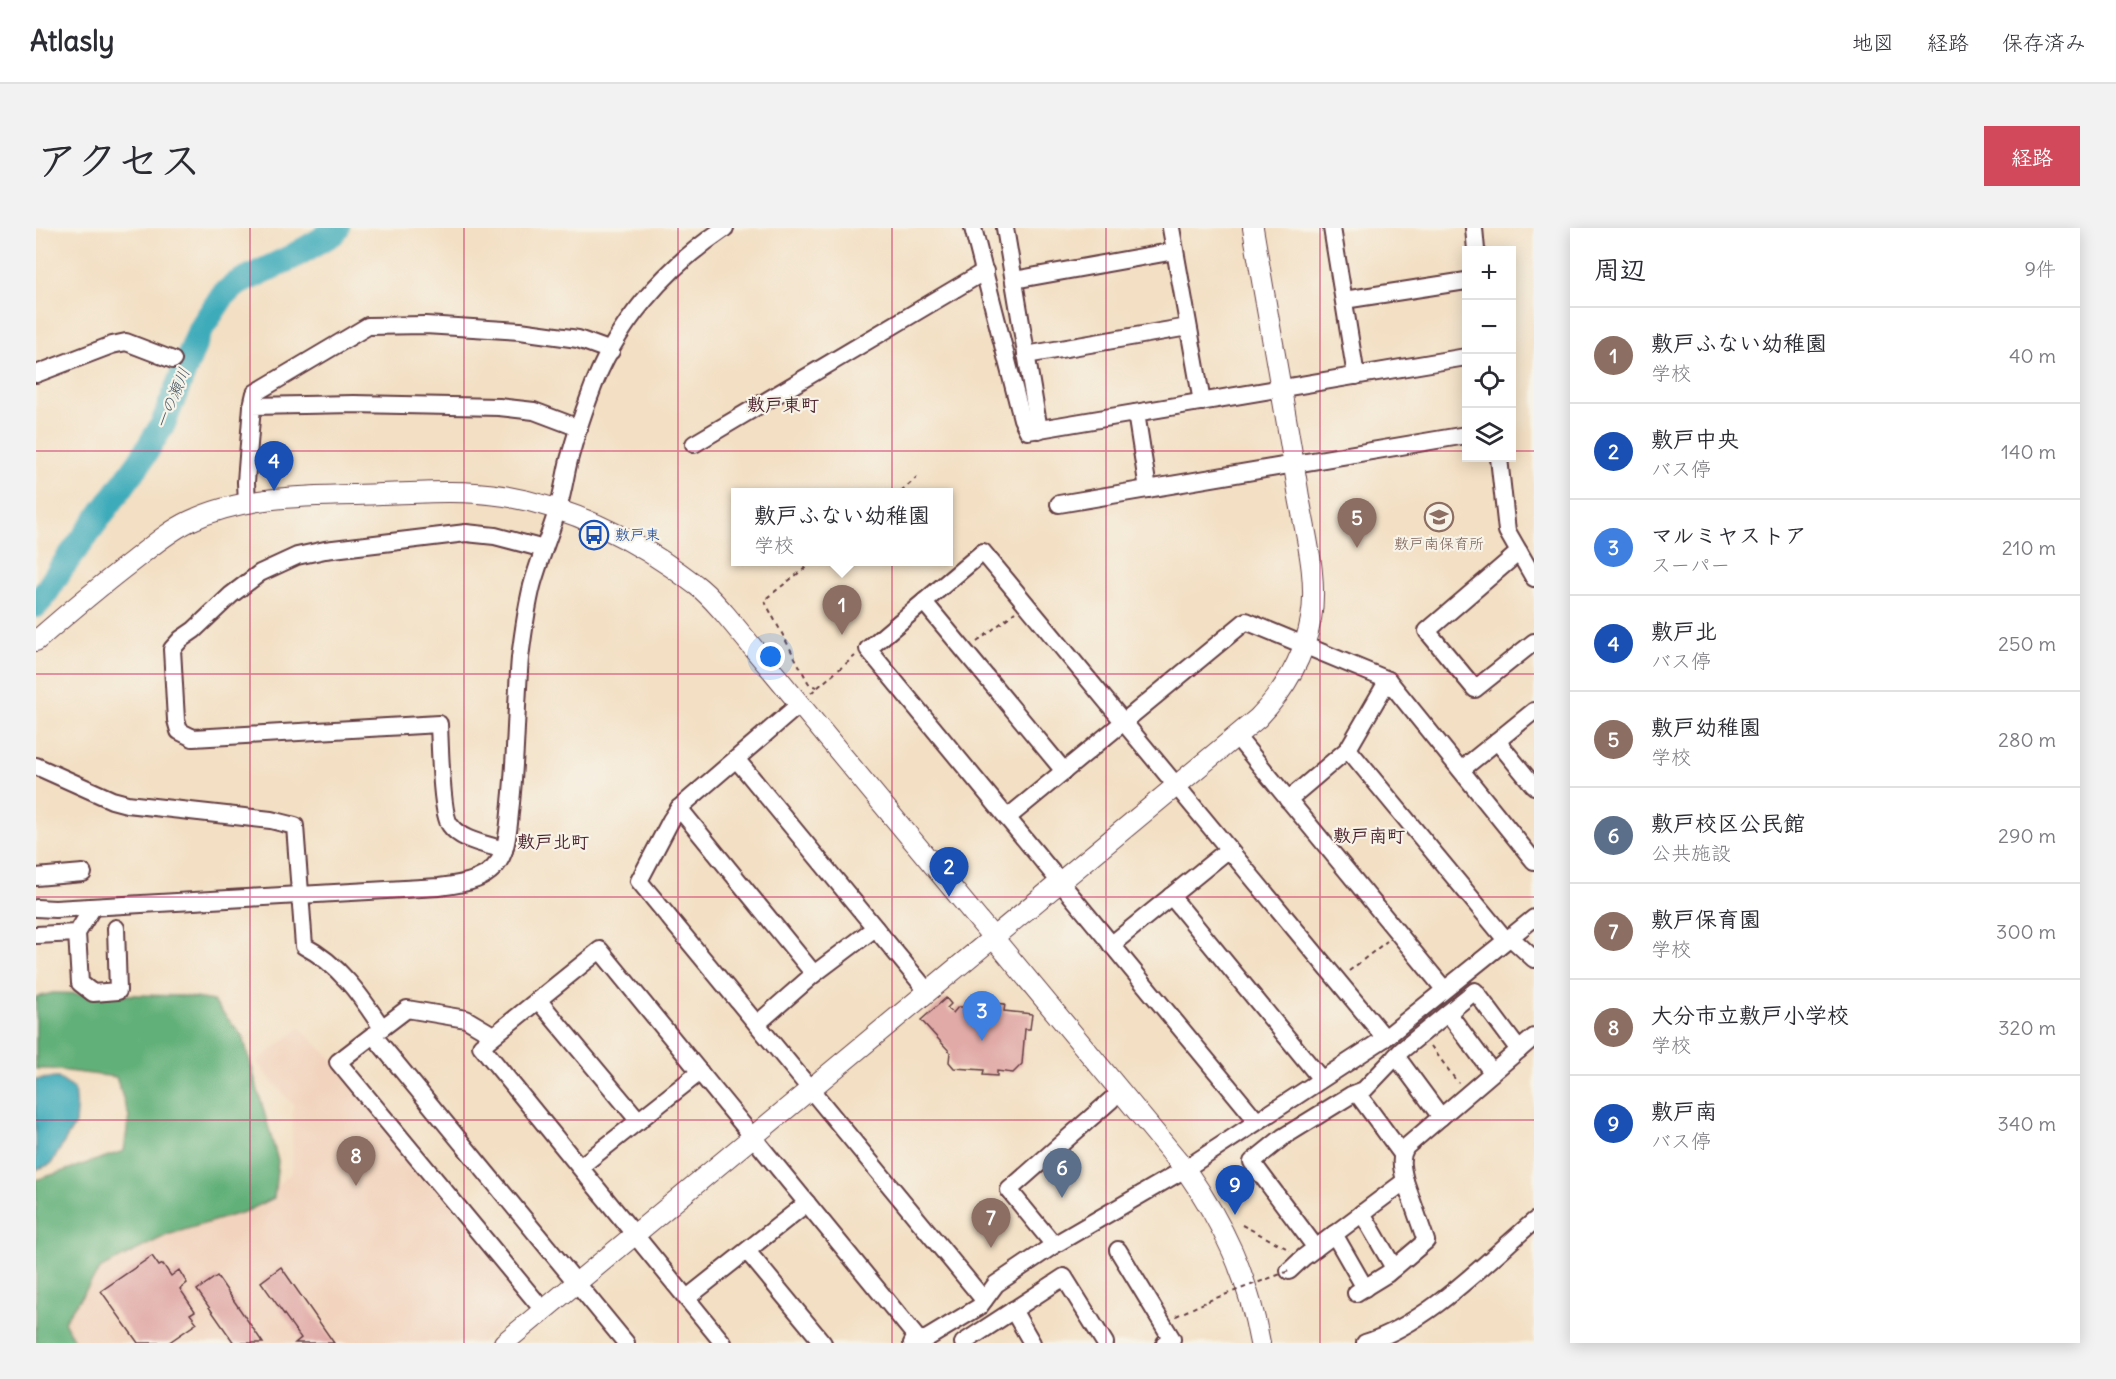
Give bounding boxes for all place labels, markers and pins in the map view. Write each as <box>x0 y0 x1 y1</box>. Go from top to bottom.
pin: 4 <box>254 442 294 491</box>
pin: 5 <box>1338 498 1376 548</box>
school or university icon: 敷戸南保育所 <box>1423 501 1455 533</box>
bus stop icon: 敷戸東 <box>578 519 610 551</box>
place label: 敷戸東 <box>615 525 660 544</box>
place label: 敷戸南保育所 <box>1394 534 1484 553</box>
pin: 1 <box>822 586 862 635</box>
pin: 2 <box>930 848 968 897</box>
pin: 3 <box>962 992 1002 1041</box>
pin: 8 <box>336 1136 376 1186</box>
pin: 6 <box>1042 1148 1082 1198</box>
pin: 9 <box>1216 1166 1254 1215</box>
pin: 7 <box>972 1198 1010 1248</box>

